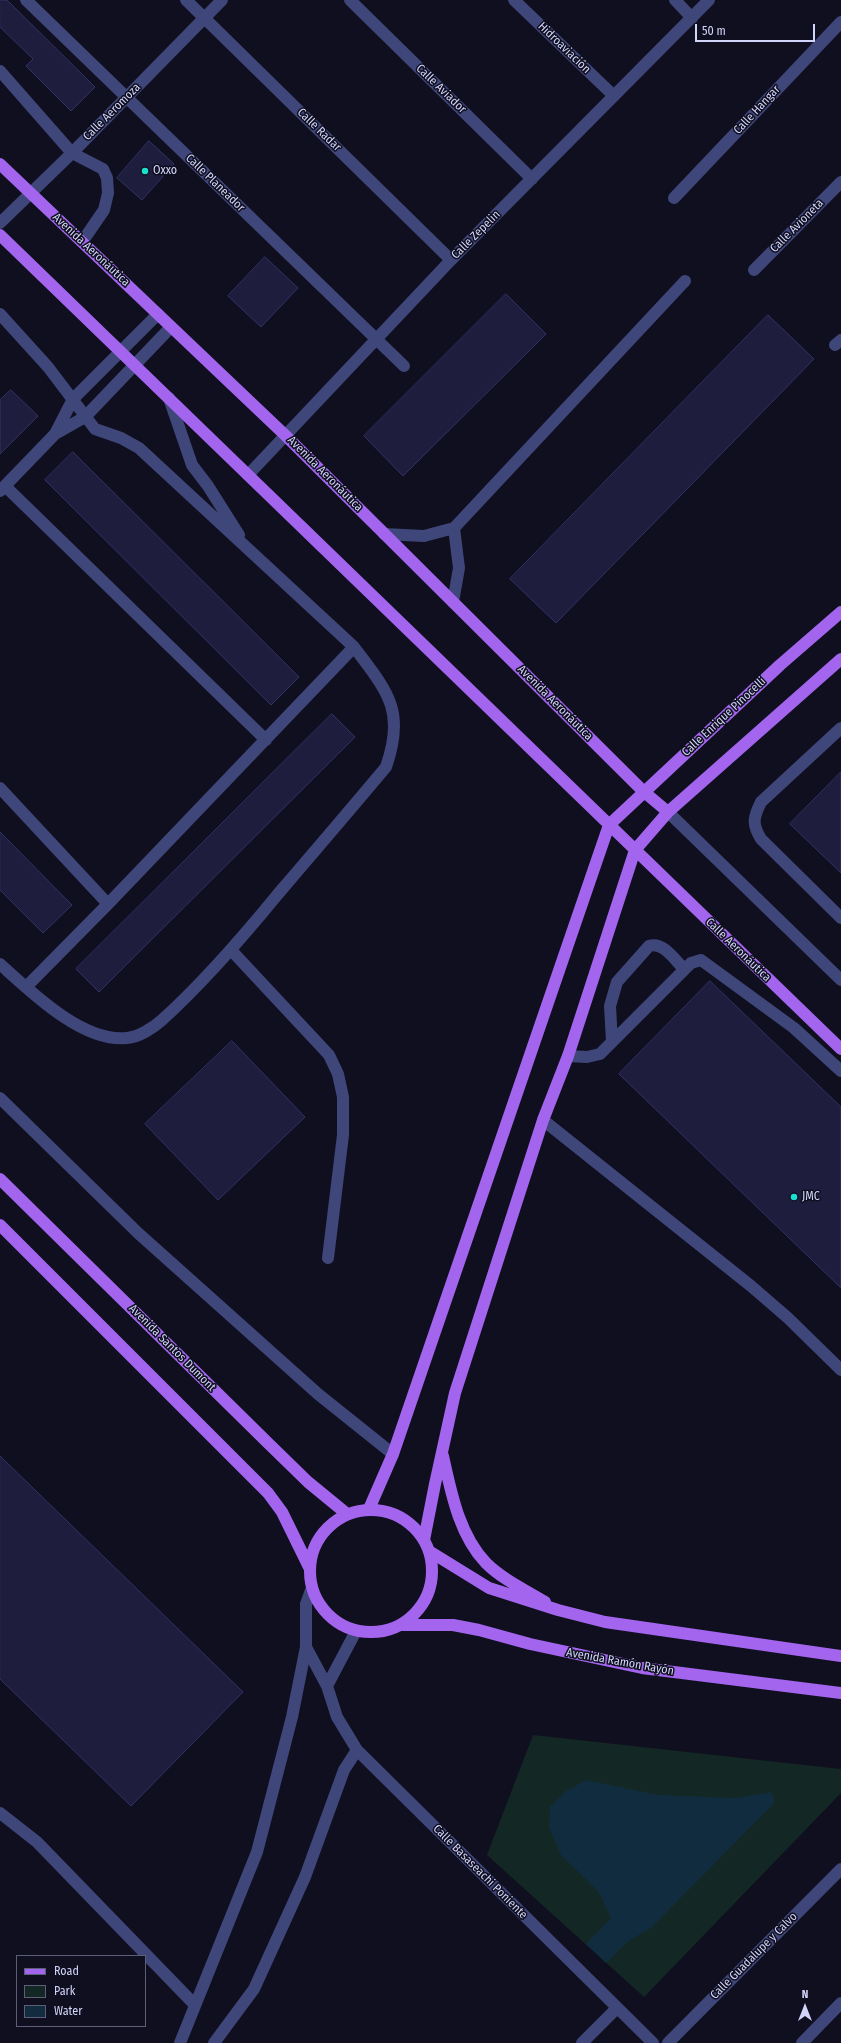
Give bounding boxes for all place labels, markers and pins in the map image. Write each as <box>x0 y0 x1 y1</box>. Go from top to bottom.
place label: Oxxo <box>153 164 177 178</box>
marker: Oxxo <box>140 166 150 176</box>
place label: JMC <box>802 1190 820 1204</box>
marker: JMC <box>789 1192 799 1202</box>

